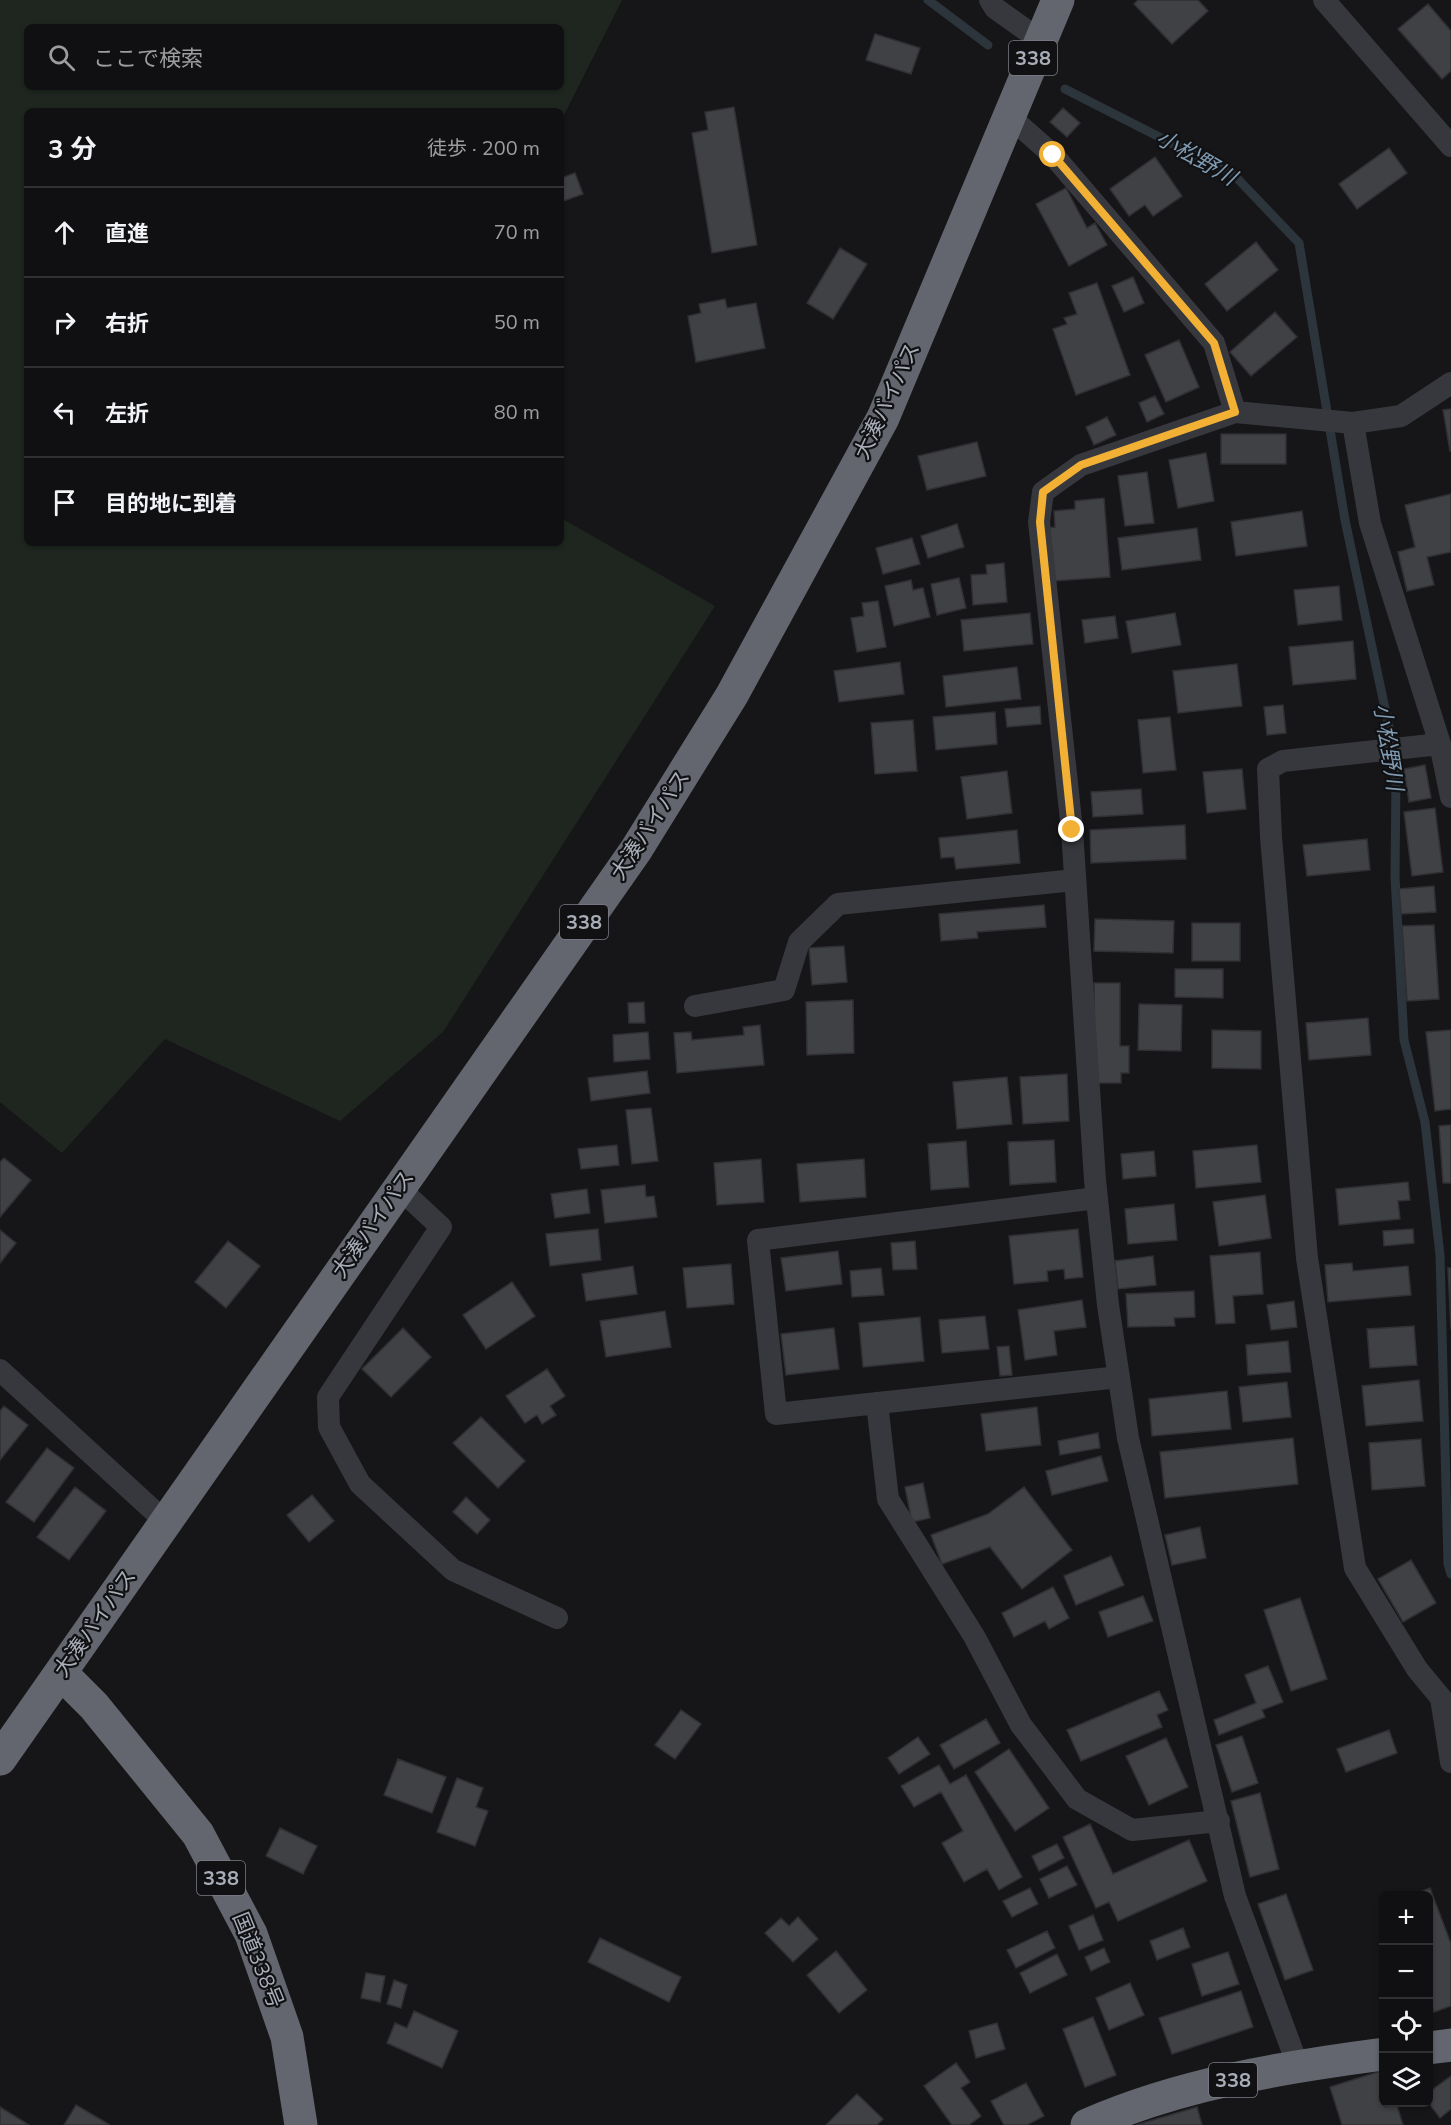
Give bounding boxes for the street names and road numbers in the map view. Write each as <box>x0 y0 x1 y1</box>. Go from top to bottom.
road number: 338 <box>1009 41 1057 75</box>
street label: 大湊バイパス <box>848 338 926 464</box>
street label: 大湊バイパス <box>604 765 696 885</box>
road number: 338 <box>560 905 608 939</box>
street label: 大湊バイパス <box>326 1165 420 1283</box>
street label: 大湊バイパス <box>48 1564 142 1682</box>
road number: 338 <box>197 1861 245 1895</box>
street label: 国道338号 <box>226 1908 290 2012</box>
road number: 338 <box>1209 2063 1257 2097</box>

